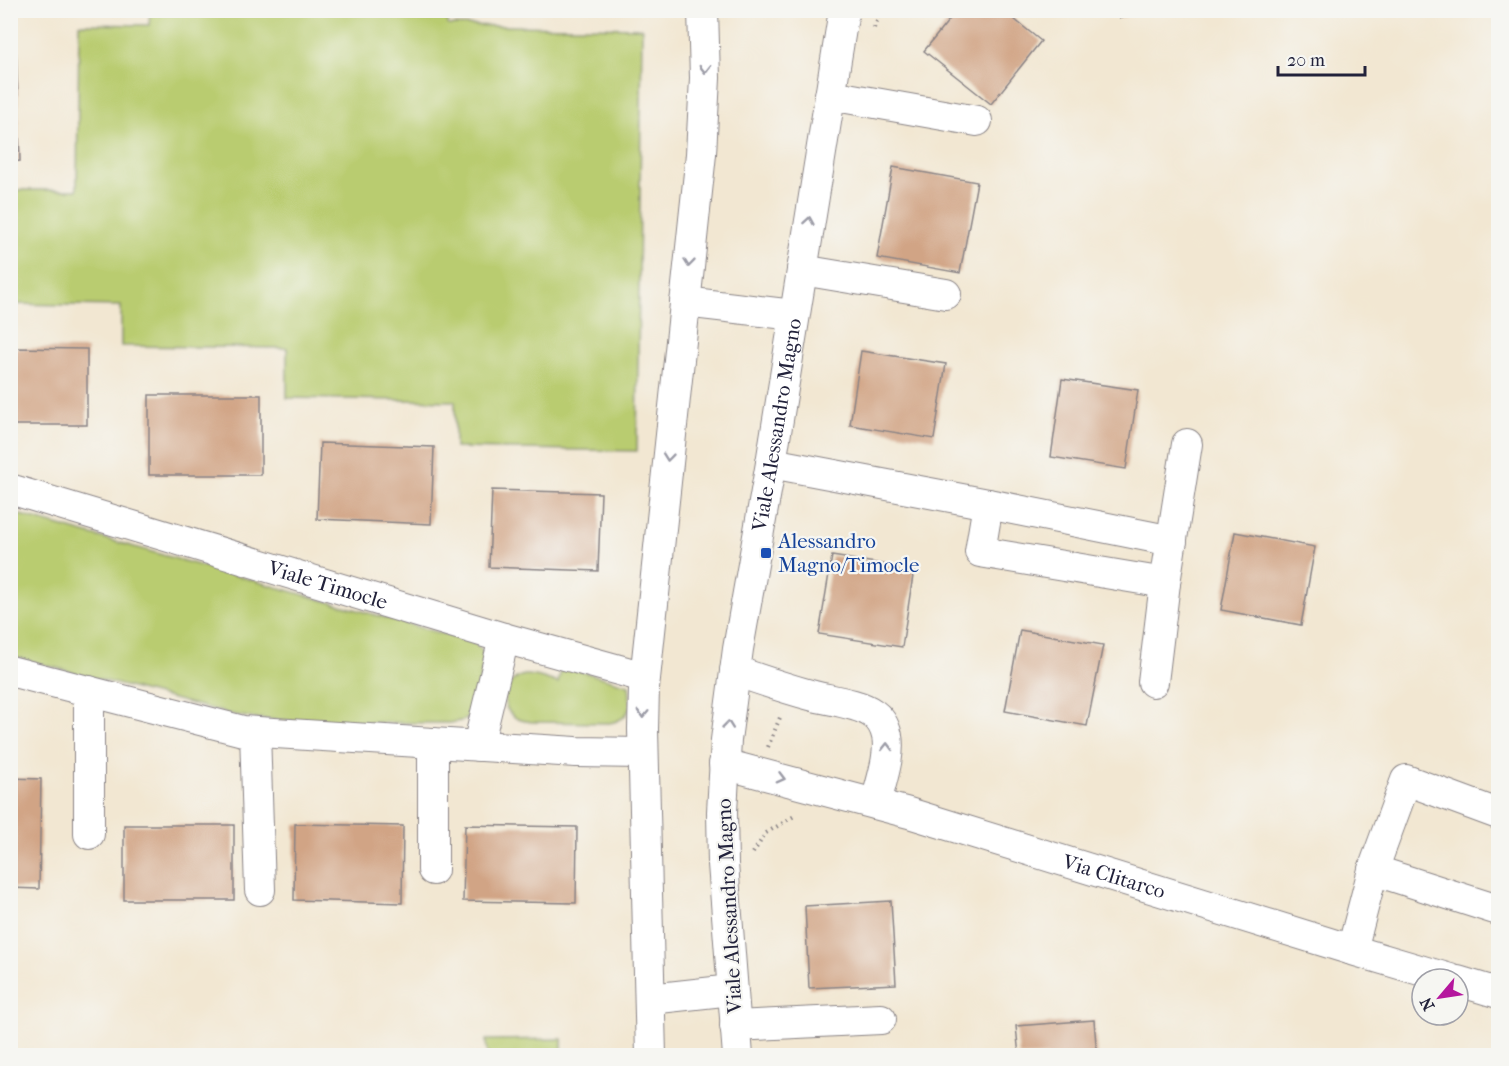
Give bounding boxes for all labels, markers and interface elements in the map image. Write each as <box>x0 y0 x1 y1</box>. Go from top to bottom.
scale bar <box>1278 39 1365 77</box>
text: 20 m <box>1287 50 1325 71</box>
one-way arrow <box>699 64 711 73</box>
one-way arrow <box>803 217 815 226</box>
one-way arrow <box>683 259 696 268</box>
street label: Viale Alessandro Magno <box>747 317 806 534</box>
one-way arrow <box>662 453 675 462</box>
place label: Alessandro Magno/Timocle <box>777 529 919 577</box>
marker: Alessandro Magno/Timocle <box>759 546 773 560</box>
street label: Viale Timocle <box>264 555 390 614</box>
one-way arrow <box>637 709 649 718</box>
one-way arrow <box>721 720 733 729</box>
one-way arrow <box>881 742 893 751</box>
one-way arrow <box>775 771 785 784</box>
street label: Viale Alessandro Magno <box>711 798 747 1015</box>
street label: Via Clitarco <box>1059 849 1168 904</box>
north arrow <box>1410 967 1470 1027</box>
text: N <box>1416 993 1439 1014</box>

